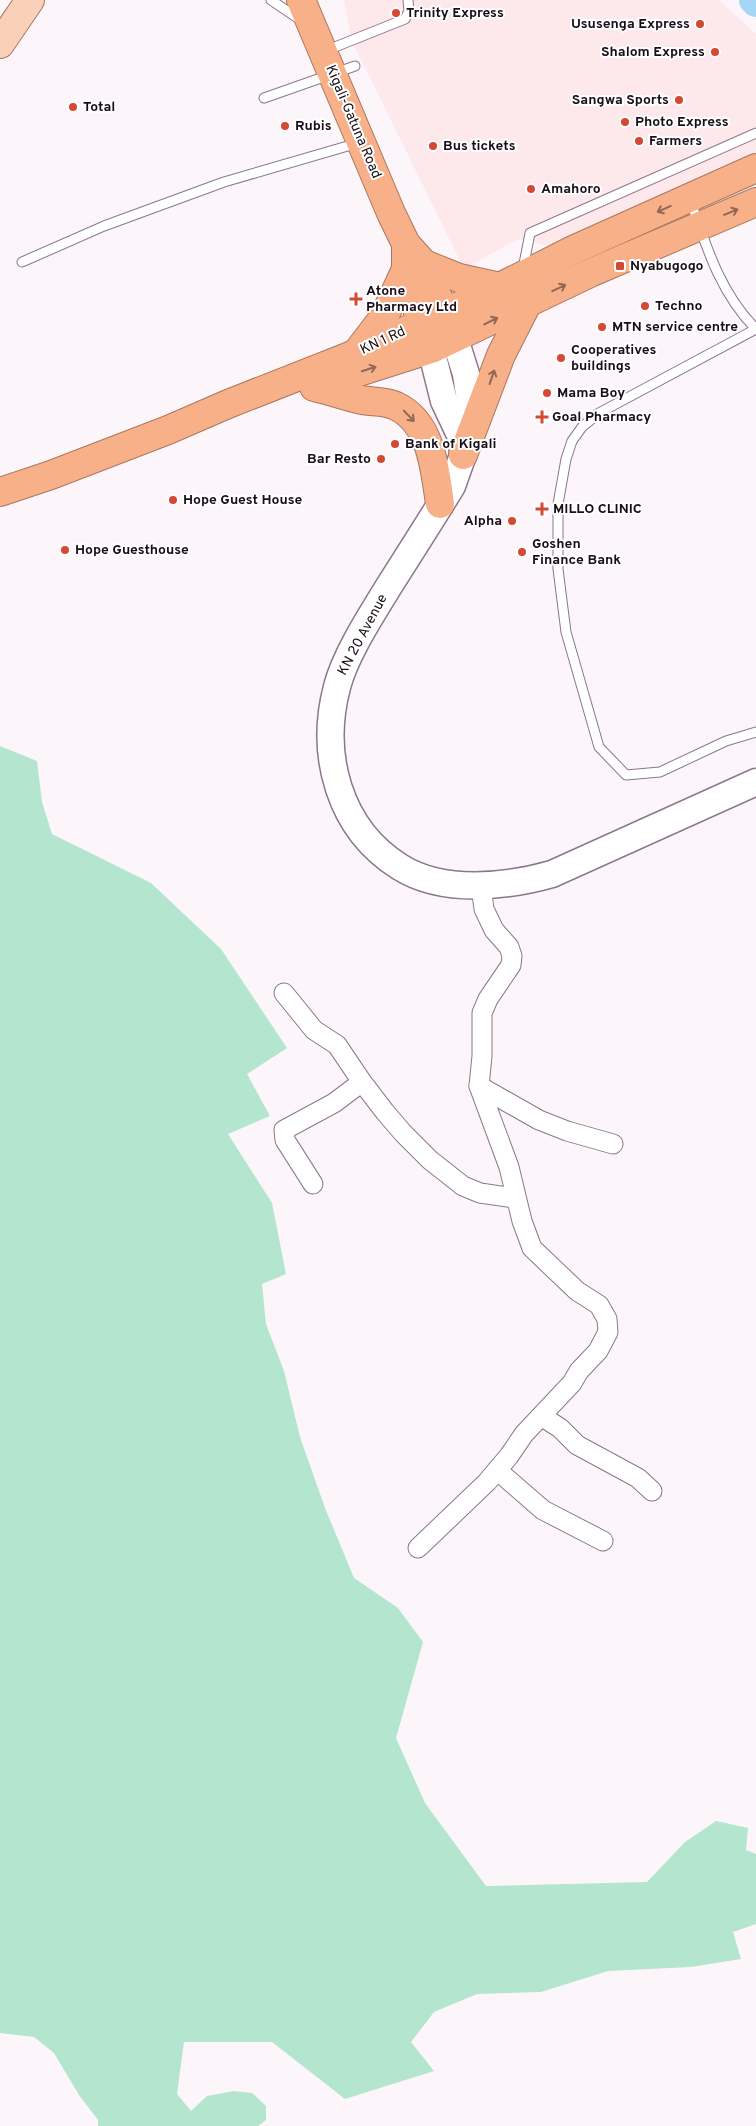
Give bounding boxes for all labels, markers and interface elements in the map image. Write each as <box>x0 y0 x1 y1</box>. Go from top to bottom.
place label: Trinity Express <box>406 5 504 22</box>
marker: Trinity Express <box>390 7 402 19</box>
place label: Ususenga Express <box>571 16 690 33</box>
marker: Ususenga Express <box>694 18 706 30</box>
place label: Shalom Express <box>601 44 705 61</box>
marker: Shalom Express <box>709 46 721 58</box>
street label: Kigali-Gatuna Road <box>321 63 385 181</box>
place label: Sangwa Sports <box>572 92 669 109</box>
marker: Sangwa Sports <box>673 94 685 106</box>
place label: Total <box>83 99 115 116</box>
marker: Total <box>67 101 79 113</box>
place label: Photo Express <box>635 114 729 131</box>
marker: Photo Express <box>619 116 631 128</box>
place label: Rubis <box>295 118 332 135</box>
marker: Rubis <box>279 120 291 132</box>
place label: Farmers <box>649 133 702 150</box>
marker: Farmers <box>633 135 645 147</box>
place label: Bus tickets <box>443 138 516 155</box>
marker: Bus tickets <box>427 140 439 152</box>
place label: Amahoro <box>541 181 601 198</box>
marker: Amahoro <box>525 183 537 195</box>
one-way arrow <box>657 205 672 215</box>
one-way arrow <box>724 207 739 216</box>
place label: Nyabugogo <box>630 258 704 275</box>
marker: Nyabugogo <box>614 260 626 272</box>
place label: Atone Pharmacy Ltd <box>366 283 457 316</box>
one-way arrow <box>551 283 566 292</box>
marker: Atone Pharmacy Ltd <box>350 293 362 305</box>
place label: Techno <box>655 298 703 315</box>
marker: Techno <box>639 300 651 312</box>
one-way arrow <box>483 315 498 325</box>
place label: MTN service centre <box>612 319 738 336</box>
marker: MTN service centre <box>596 321 608 333</box>
street label: KN 1 Rd <box>358 323 408 359</box>
place label: Cooperatives buildings <box>571 342 656 375</box>
marker: Cooperatives buildings <box>555 352 567 364</box>
one-way arrow <box>361 364 377 373</box>
one-way arrow <box>488 370 497 385</box>
place label: Mama Boy <box>557 385 625 402</box>
marker: Mama Boy <box>541 387 553 399</box>
place label: Goal Pharmacy <box>552 409 651 426</box>
one-way arrow <box>403 410 415 422</box>
marker: Goal Pharmacy <box>536 411 548 423</box>
place label: Bank of Kigali <box>405 436 496 453</box>
marker: Bank of Kigali <box>389 438 401 450</box>
place label: Bar Resto <box>307 451 371 468</box>
marker: Bar Resto <box>375 453 387 465</box>
place label: Hope Guest House <box>183 492 302 509</box>
marker: Hope Guest House <box>167 494 179 506</box>
place label: MILLO CLINIC <box>553 501 642 518</box>
marker: MILLO CLINIC <box>535 502 549 516</box>
place label: Alpha <box>464 513 502 530</box>
marker: Alpha <box>506 515 518 527</box>
place label: Goshen Finance Bank <box>532 536 621 569</box>
place label: Hope Guesthouse <box>75 542 189 559</box>
marker: Hope Guesthouse <box>59 544 71 556</box>
marker: Goshen Finance Bank <box>516 546 528 558</box>
street label: KN 20 Avenue <box>334 591 392 679</box>

